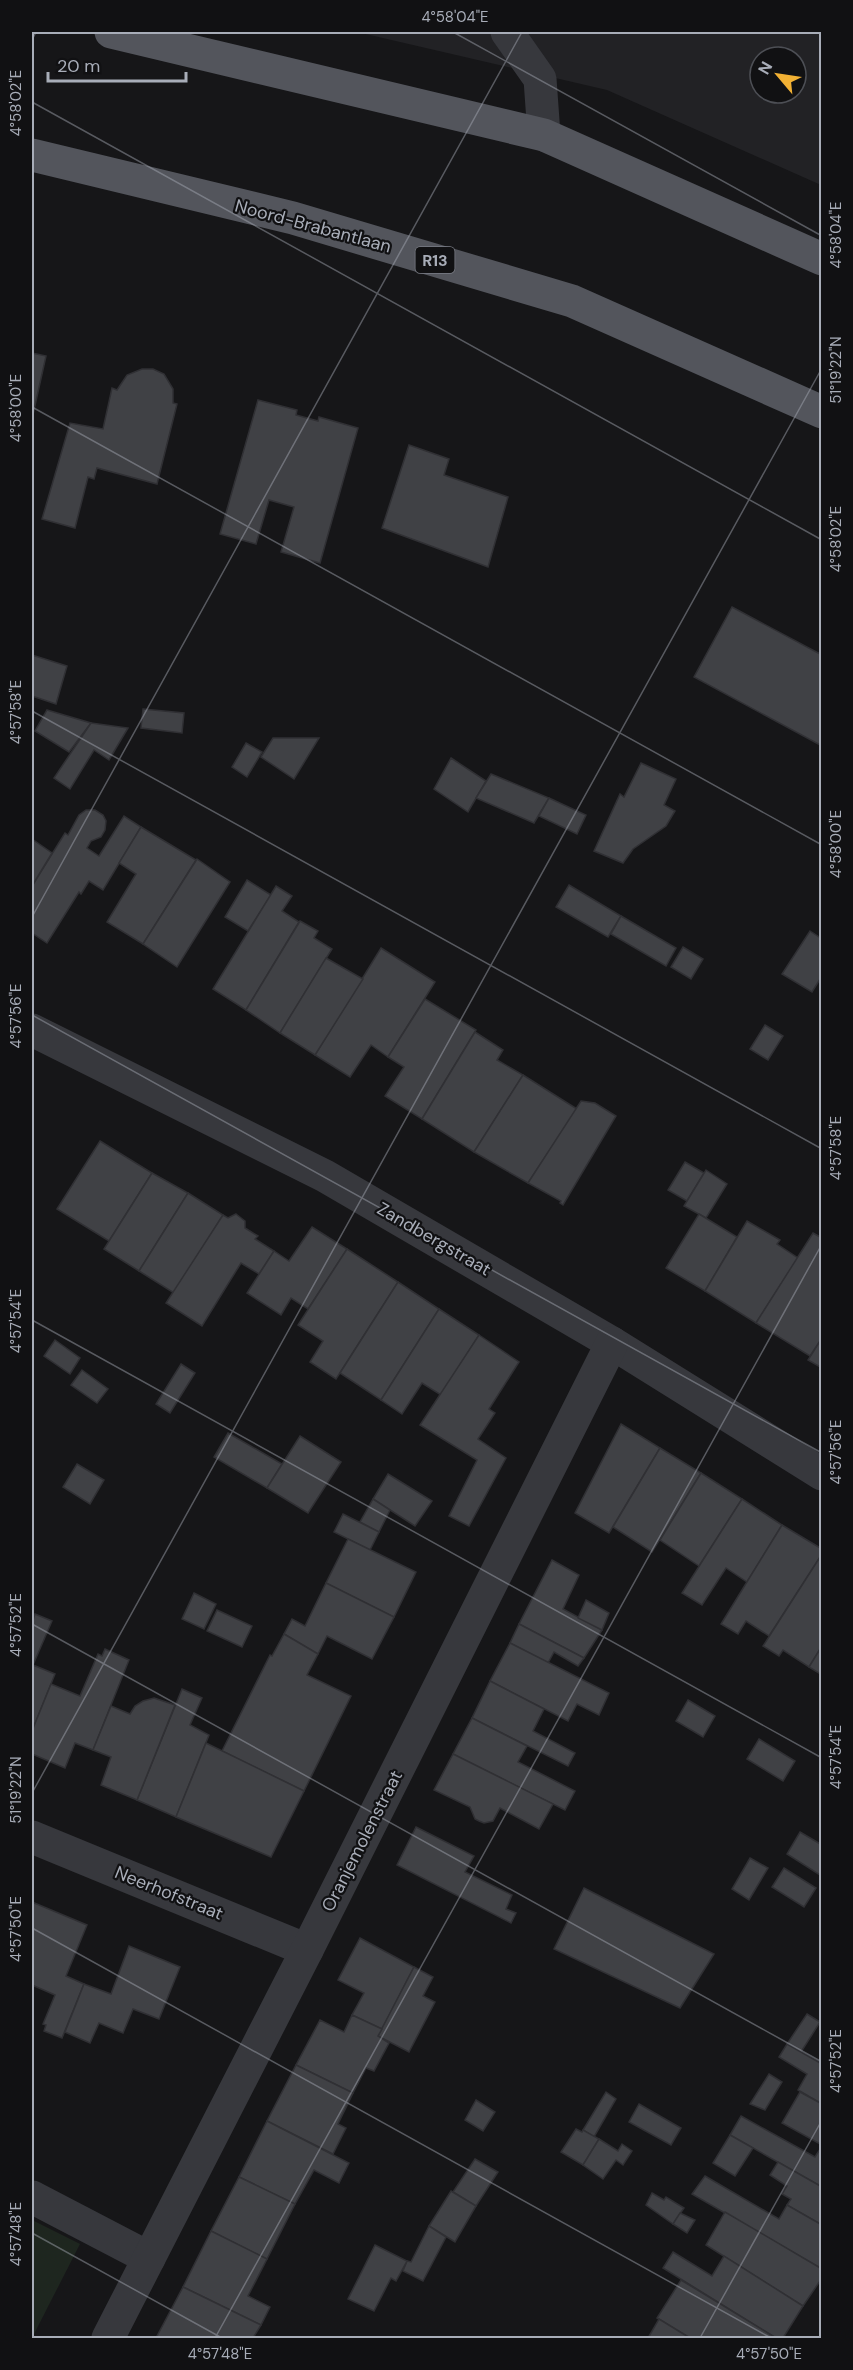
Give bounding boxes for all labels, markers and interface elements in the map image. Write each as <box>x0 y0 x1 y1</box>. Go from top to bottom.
text: 4°58'04"E <box>421 7 489 27</box>
scale bar <box>48 45 186 83</box>
north arrow <box>748 45 808 105</box>
text: 20 m <box>57 54 100 78</box>
text: N <box>753 58 777 78</box>
text: 4°58'02"E <box>6 70 26 136</box>
street label: Noord-Brabantlaan <box>232 194 394 258</box>
text: 4°58'04"E <box>826 201 846 269</box>
road number: R13 <box>416 247 454 273</box>
text: 51°19'22"N <box>826 336 846 404</box>
text: 4°58'00"E <box>6 374 26 442</box>
text: 4°58'02"E <box>826 506 846 572</box>
text: 4°57'58"E <box>6 680 26 744</box>
text: 4°58'00"E <box>826 810 846 878</box>
text: 4°57'56"E <box>6 984 26 1048</box>
text: 4°57'58"E <box>826 1116 846 1180</box>
street label: Zandbergstraat <box>373 1197 495 1281</box>
text: 4°57'54"E <box>6 1289 26 1353</box>
text: 4°57'56"E <box>826 1420 846 1484</box>
text: 4°57'52"E <box>6 1593 26 1657</box>
text: 4°57'54"E <box>826 1725 846 1789</box>
text: 51°19'22"N <box>6 1756 26 1824</box>
street label: Oranjemolenstraat <box>316 1766 408 1916</box>
street label: Neerhofstraat <box>111 1860 227 1926</box>
text: 4°57'50"E <box>6 1896 26 1962</box>
text: 4°57'52"E <box>826 2029 846 2093</box>
text: 4°57'48"E <box>6 2202 26 2266</box>
text: 4°57'48"E <box>188 2344 252 2364</box>
text: 4°57'50"E <box>736 2344 802 2364</box>

